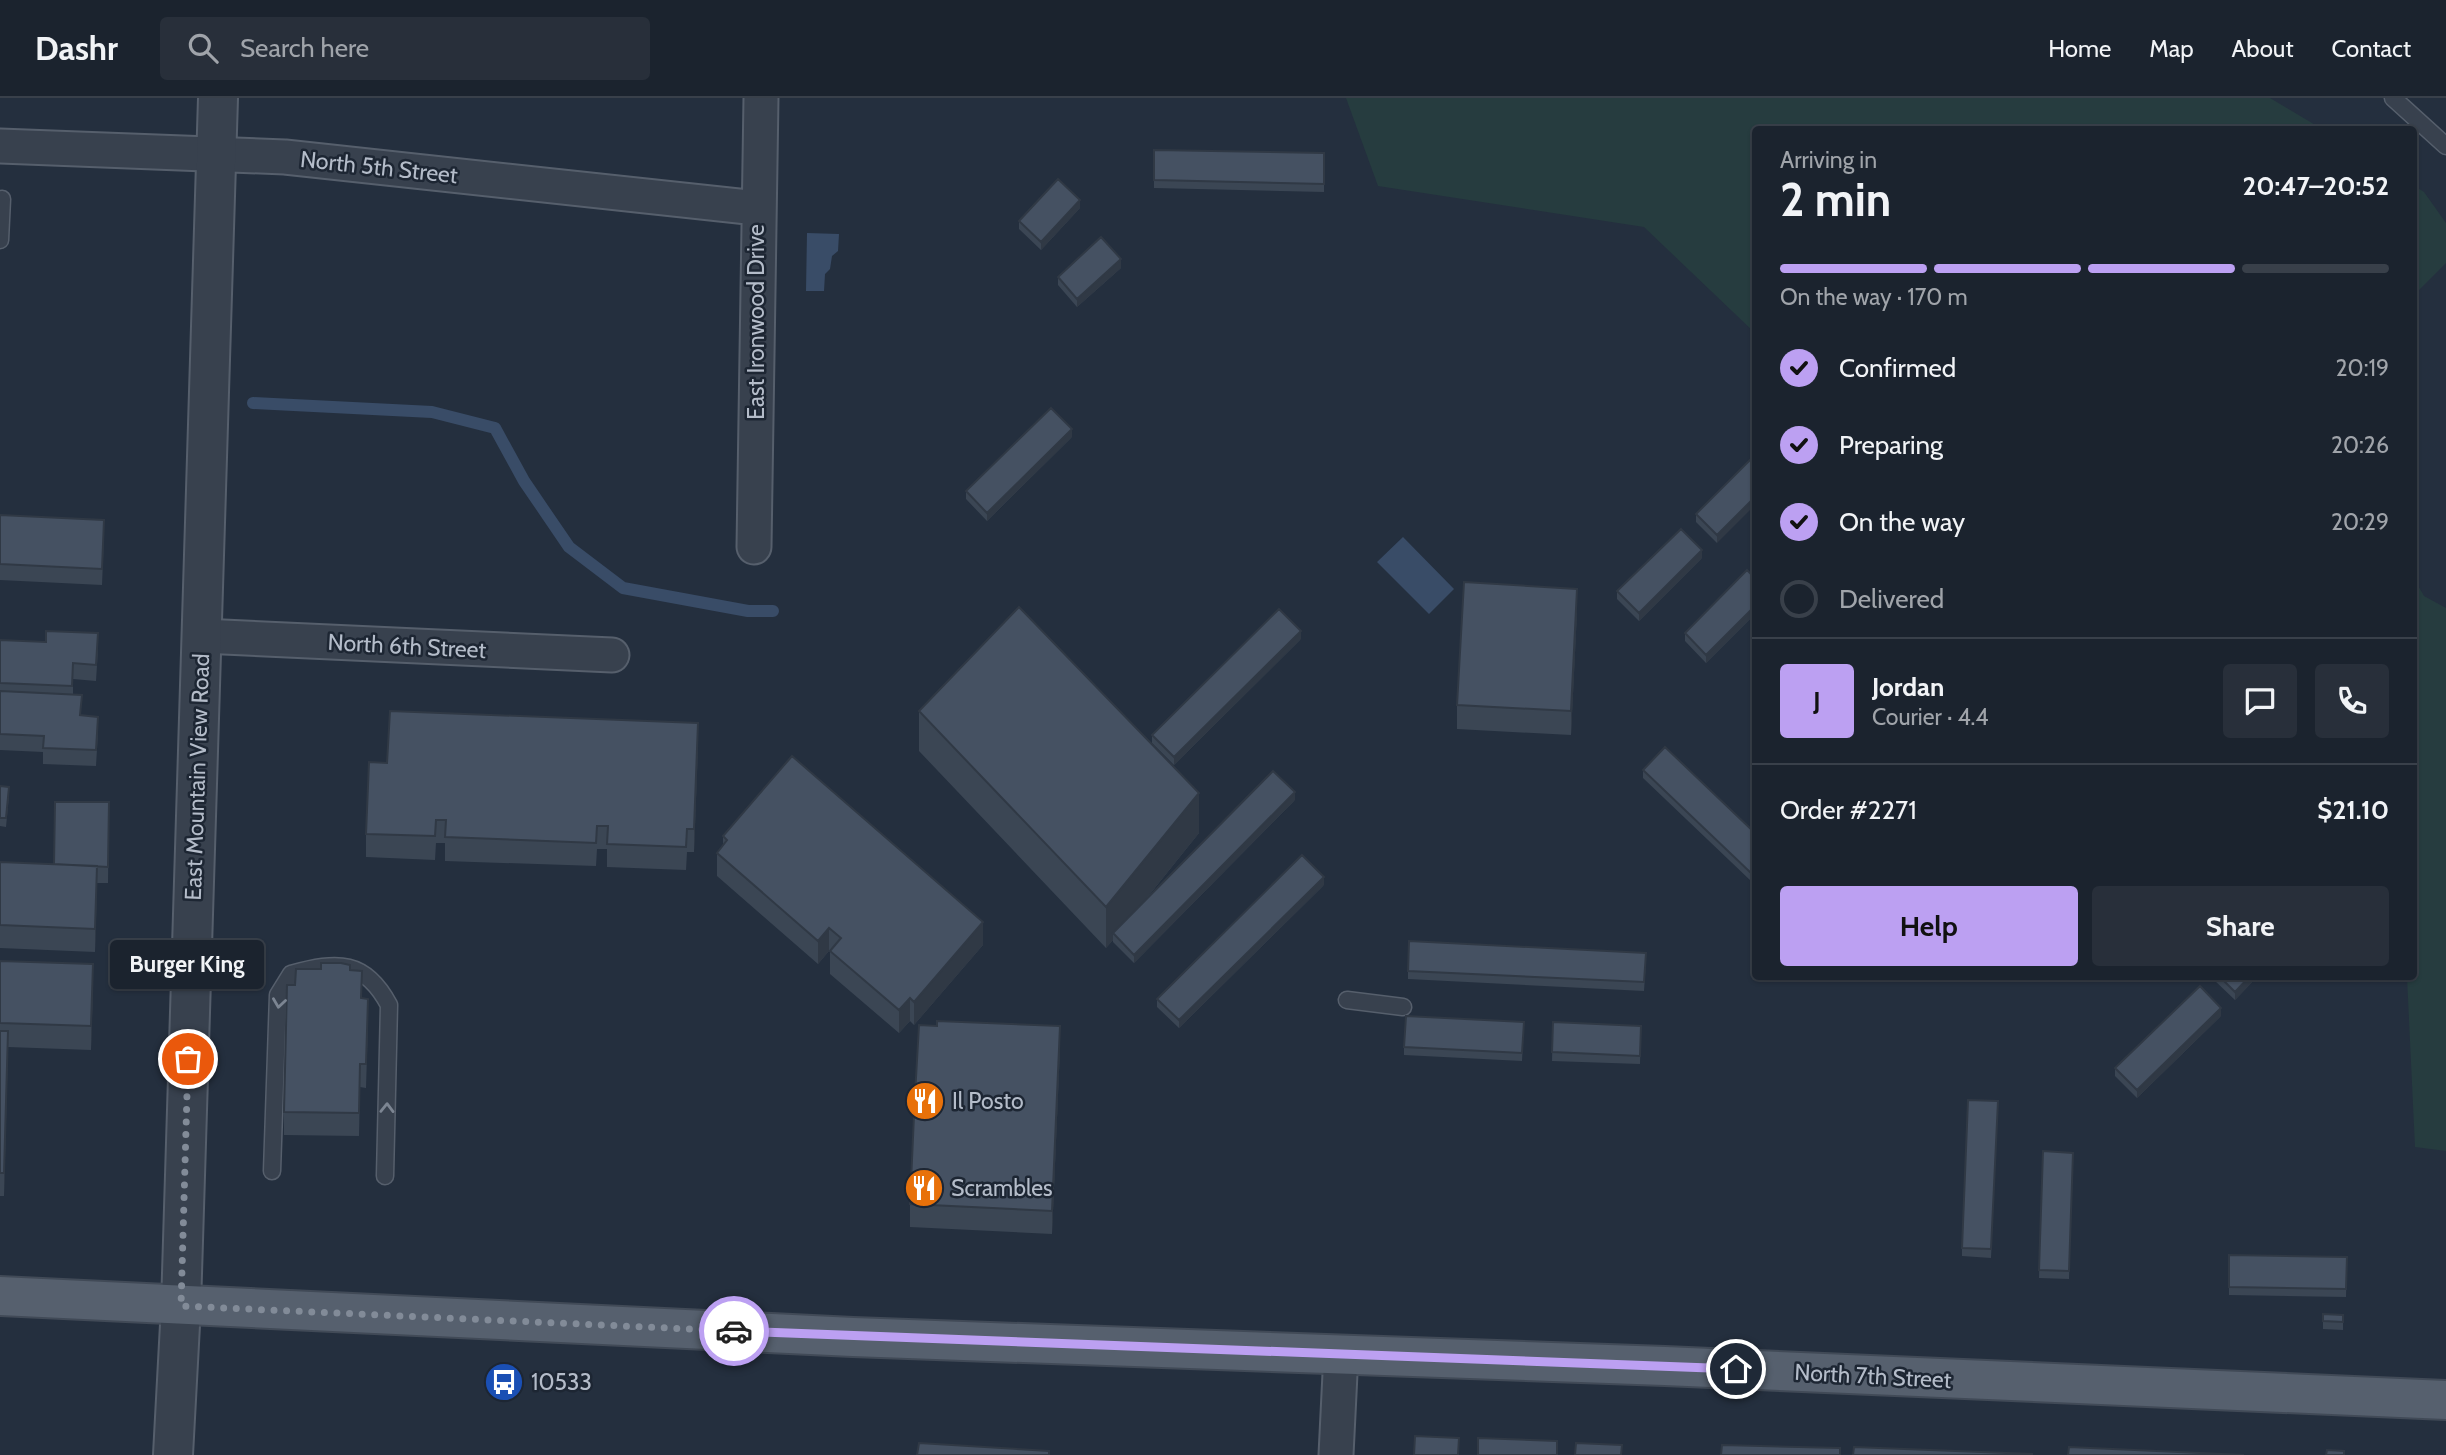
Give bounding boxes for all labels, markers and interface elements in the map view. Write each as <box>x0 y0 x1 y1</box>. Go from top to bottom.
search box <box>160 17 650 80</box>
text: Dashr <box>35 28 118 68</box>
icon: search <box>184 29 222 67</box>
text: Search here <box>240 32 369 64</box>
text: Home <box>2048 34 2111 63</box>
text: Map <box>2149 34 2194 63</box>
text: About <box>2232 34 2294 63</box>
text: Contact <box>2332 34 2411 63</box>
street label: North 5th Street <box>299 145 459 189</box>
text: Arriving in <box>1780 146 1877 174</box>
text: 20:47–20:52 <box>2242 170 2389 202</box>
text: 2 min <box>1780 172 1891 228</box>
street label: East Ironwood Drive <box>742 224 770 420</box>
text: On the way · 170 m <box>1780 283 1968 311</box>
icon: check <box>1780 349 1818 387</box>
text: Confirmed <box>1839 352 1956 384</box>
text: 20:19 <box>2336 354 2389 382</box>
icon: check <box>1780 426 1818 464</box>
text: Preparing <box>1839 429 1943 461</box>
text: 20:26 <box>2331 431 2389 459</box>
icon: check <box>1780 503 1818 541</box>
text: On the way <box>1839 506 1965 538</box>
text: 20:29 <box>2331 508 2389 536</box>
text: Delivered <box>1839 583 1944 615</box>
street label: North 6th Street <box>327 628 487 664</box>
street label: East Mountain View Road <box>179 653 215 901</box>
button: chat <box>2223 664 2297 738</box>
button: phone <box>2315 664 2389 738</box>
text: Jordan <box>1872 671 1944 703</box>
text: J <box>1813 685 1821 717</box>
text: Courier · 4.4 <box>1872 703 1989 731</box>
text: Order #2271 <box>1780 794 1917 826</box>
text: $21.10 <box>2317 794 2389 826</box>
button: Help <box>1780 886 2078 966</box>
button: Share <box>2092 886 2389 966</box>
callout: Burger King <box>111 940 265 989</box>
text: Burger King <box>129 950 245 978</box>
one-way arrow <box>271 997 286 1009</box>
pin <box>158 1029 218 1089</box>
icon: bag <box>169 1040 207 1078</box>
restaurant icon: Il Posto <box>904 1080 946 1122</box>
place label: Il Posto <box>952 1087 1024 1115</box>
one-way arrow <box>379 1102 395 1113</box>
restaurant icon: Scrambles <box>903 1167 945 1209</box>
place label: Scrambles <box>951 1174 1053 1202</box>
courier <box>699 1296 769 1366</box>
icon: car <box>715 1312 753 1350</box>
pin <box>1706 1339 1766 1399</box>
icon: home <box>1717 1350 1755 1388</box>
street label: North 7th Street <box>1794 1358 1952 1394</box>
bus stop icon: 10533 <box>483 1361 525 1403</box>
place label: 10533 <box>531 1368 592 1396</box>

